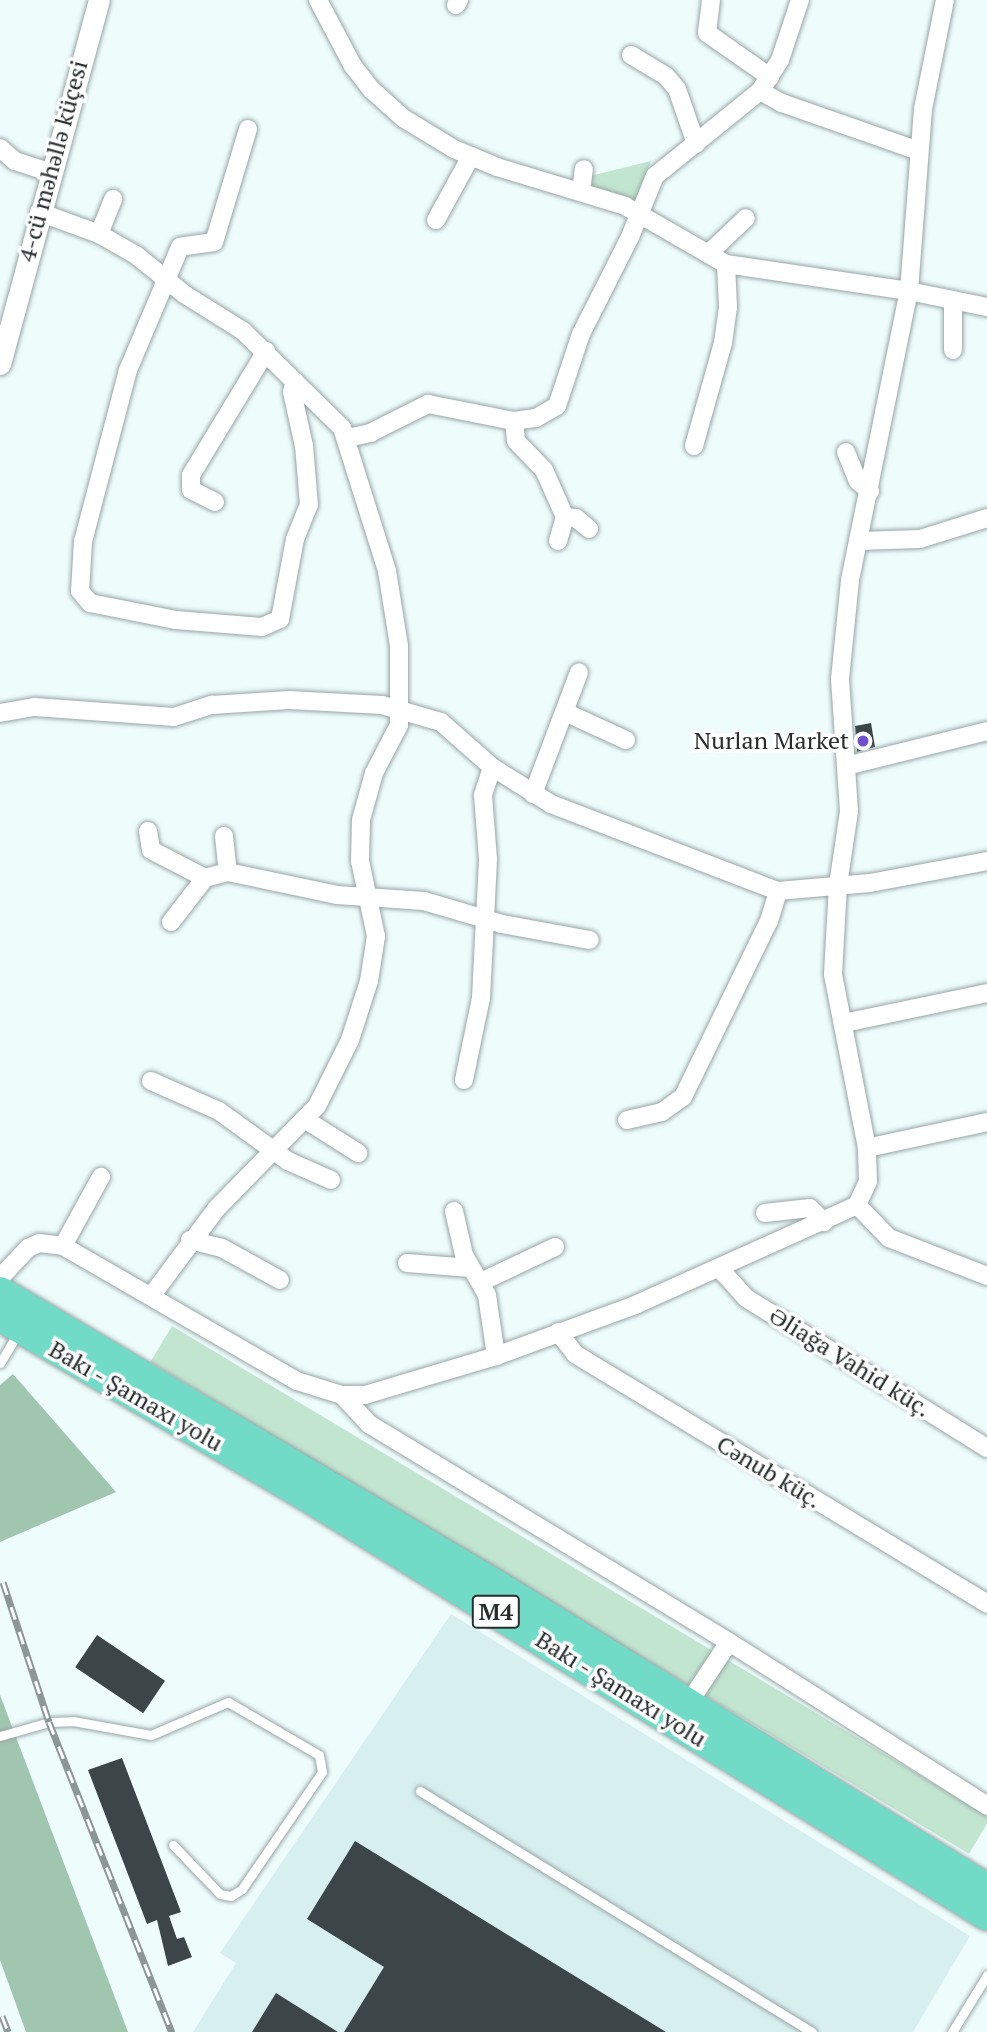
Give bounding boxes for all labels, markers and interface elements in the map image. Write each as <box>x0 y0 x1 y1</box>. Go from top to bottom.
street label: 4-cü məhəllə küçesi <box>12 57 94 265</box>
place label: Nurlan Market <box>694 727 849 755</box>
marker: Nurlan Market <box>855 733 871 749</box>
street label: Əliağa Vahid küç. <box>764 1301 936 1423</box>
street label: Bakı - Şamaxı yolu <box>43 1334 229 1458</box>
street label: Cənub küç. <box>711 1430 827 1514</box>
road number: M4 <box>472 1592 520 1632</box>
street label: Bakı - Şamaxı yolu <box>530 1624 712 1754</box>

